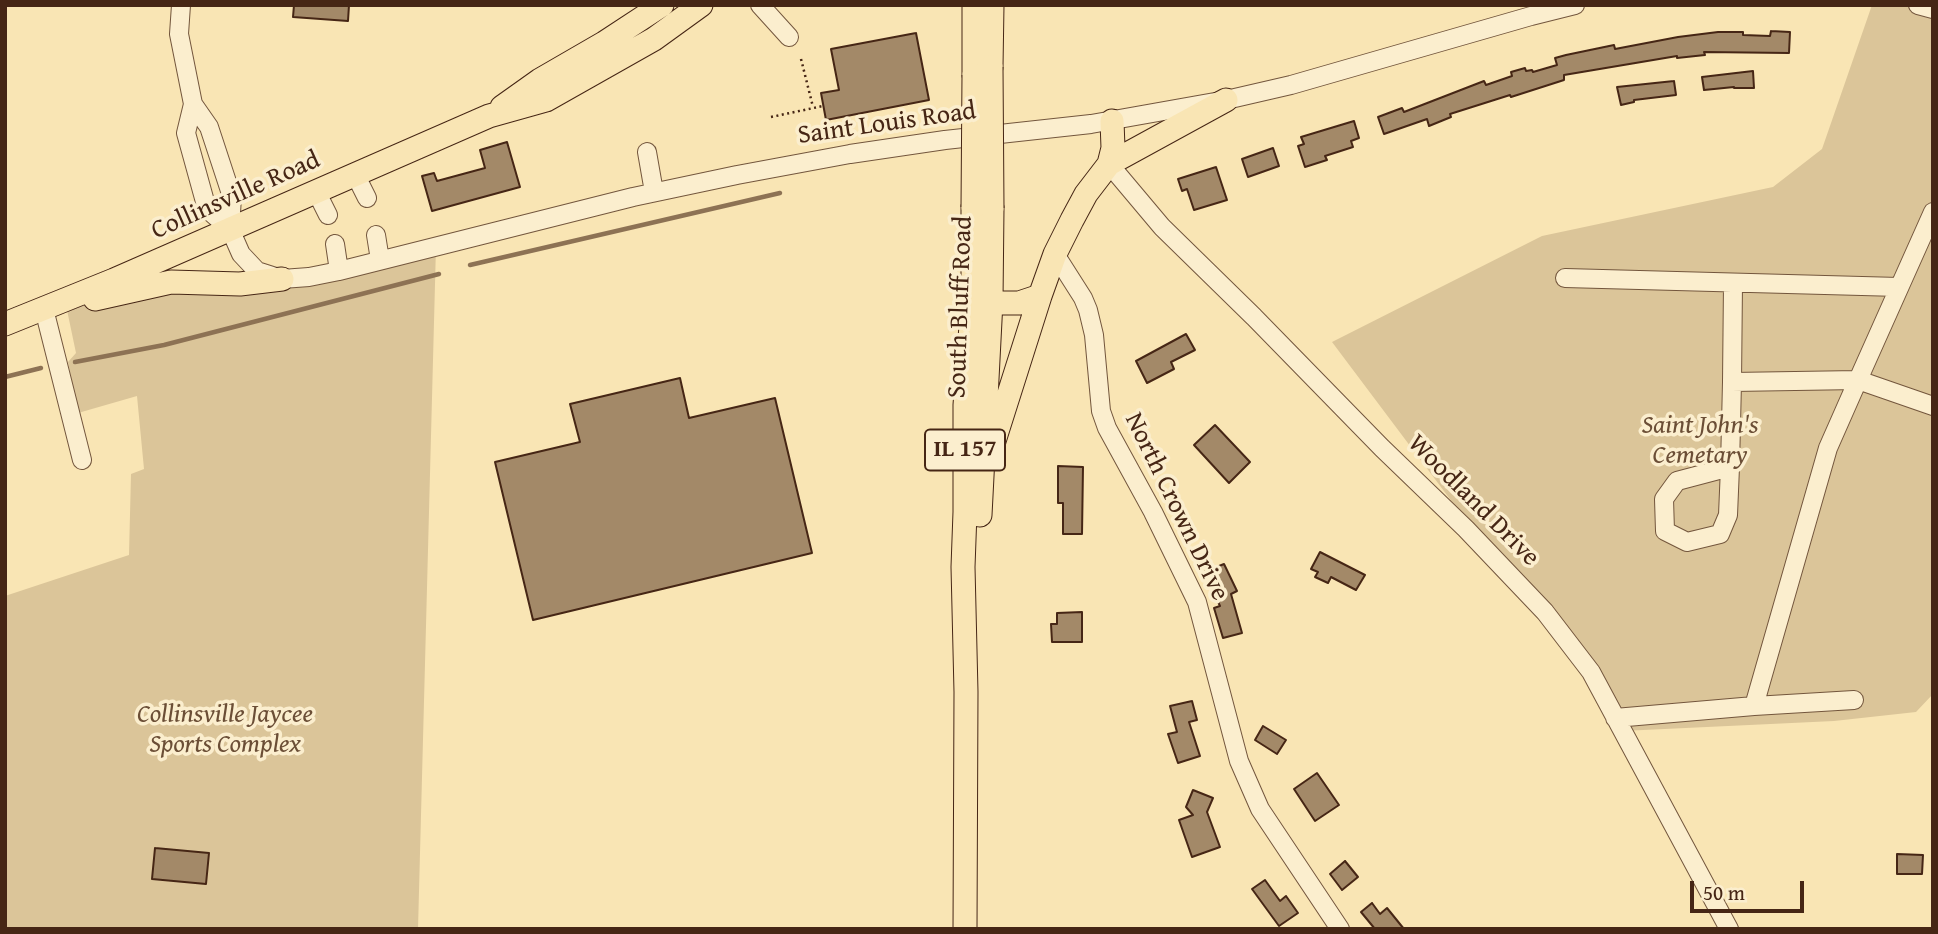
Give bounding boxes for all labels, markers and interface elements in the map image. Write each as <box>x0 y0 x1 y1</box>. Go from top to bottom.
street label: Saint Louis Road <box>796 96 978 152</box>
street label: Collinsville Road <box>147 145 325 247</box>
street label: South Bluff Road <box>942 215 980 399</box>
street label: North Crown Drive <box>1117 408 1235 606</box>
park label: Saint John's Cemetary <box>1642 410 1758 472</box>
street label: Woodland Drive <box>1401 429 1545 573</box>
road number: IL 157 <box>925 430 1005 471</box>
park label: Collinsville Jaycee Sports Complex <box>137 699 313 760</box>
scale bar <box>1693 867 1807 911</box>
text: 50 m <box>1703 877 1745 908</box>

